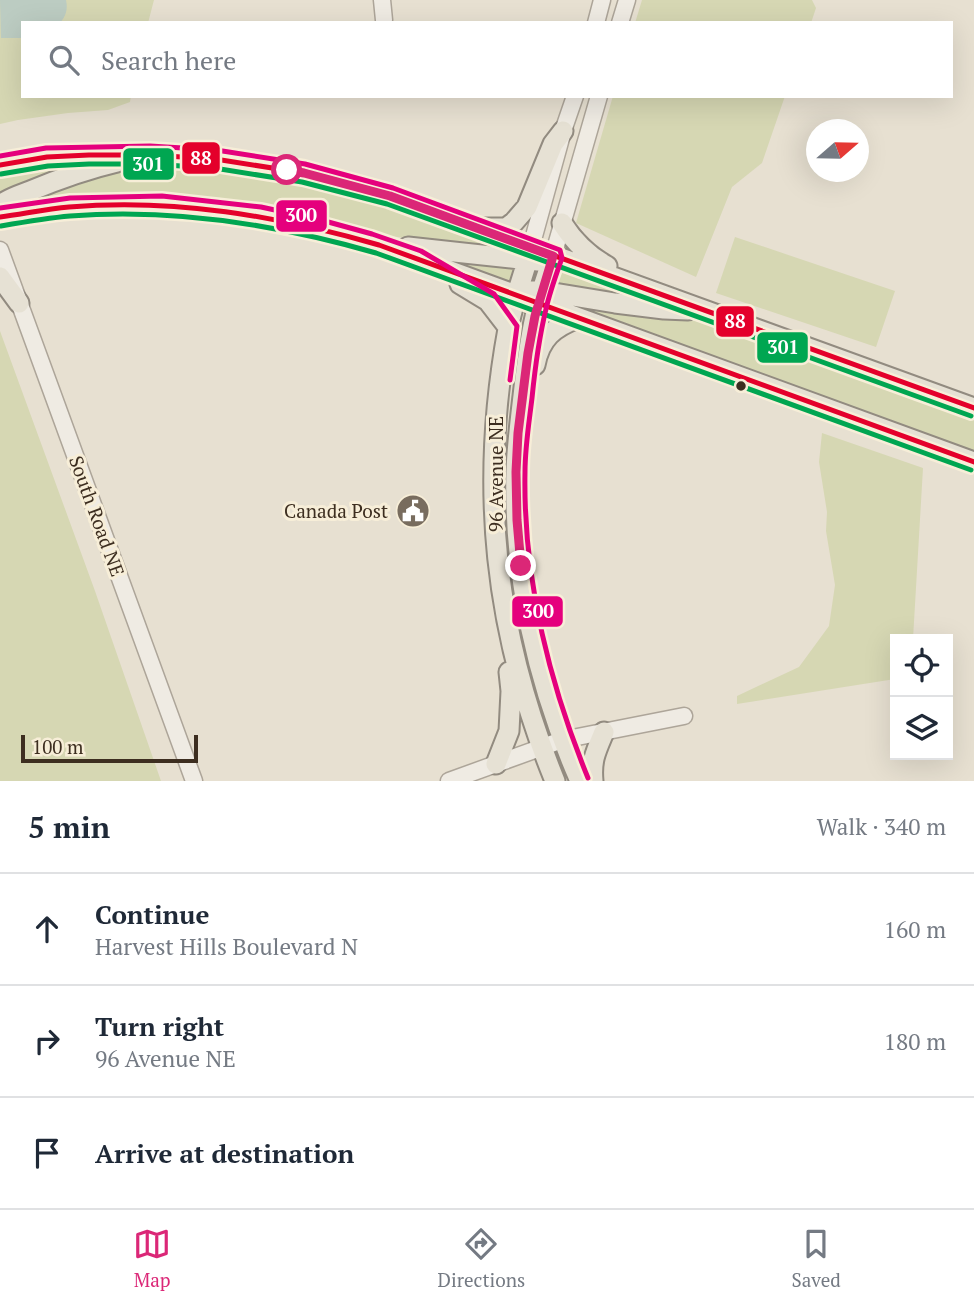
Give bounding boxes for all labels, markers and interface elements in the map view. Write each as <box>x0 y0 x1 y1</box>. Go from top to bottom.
search box <box>21 21 953 98</box>
icon: search <box>45 41 83 79</box>
text: Search here <box>101 43 236 77</box>
north arrow <box>806 119 869 182</box>
line badge: 88 <box>181 141 221 175</box>
text: 88 <box>190 145 212 170</box>
line badge: 301 <box>122 147 175 181</box>
text: 301 <box>132 151 164 176</box>
route start <box>271 154 302 185</box>
line badge: 300 <box>275 199 328 233</box>
text: 300 <box>285 202 317 227</box>
line badge: 88 <box>715 305 755 338</box>
text: 88 <box>724 308 746 333</box>
line badge: 301 <box>756 331 809 364</box>
text: 301 <box>767 334 799 359</box>
unlabelled marker <box>734 379 748 393</box>
street label: 96 Avenue NE <box>483 416 508 532</box>
street label: South Road NE <box>64 452 131 579</box>
public building icon: Canada Post <box>394 492 432 530</box>
place label: Canada Post <box>284 498 388 523</box>
route end <box>505 550 536 581</box>
line badge: 300 <box>511 595 564 628</box>
text: 300 <box>522 598 554 623</box>
map controls <box>890 634 953 760</box>
button: locate <box>890 634 953 697</box>
button: layers <box>890 697 953 760</box>
scale bar <box>21 732 198 764</box>
text: 100 m <box>32 734 83 759</box>
text: 5 min <box>28 807 110 847</box>
text: Walk · 340 m <box>817 811 946 842</box>
text: Continue <box>95 897 209 931</box>
icon: ahead <box>28 910 66 948</box>
text: 160 m <box>884 914 946 945</box>
text: Harvest Hills Boulevard N <box>95 931 358 962</box>
text: Turn right <box>95 1009 224 1043</box>
icon: right <box>28 1022 66 1060</box>
text: 180 m <box>884 1026 946 1057</box>
text: 96 Avenue NE <box>95 1043 236 1074</box>
icon: arrive <box>28 1134 66 1172</box>
text: Arrive at destination <box>95 1136 354 1170</box>
tab: Map <box>133 1225 171 1292</box>
tab: Directions <box>438 1225 525 1292</box>
tab: Saved <box>792 1225 841 1292</box>

